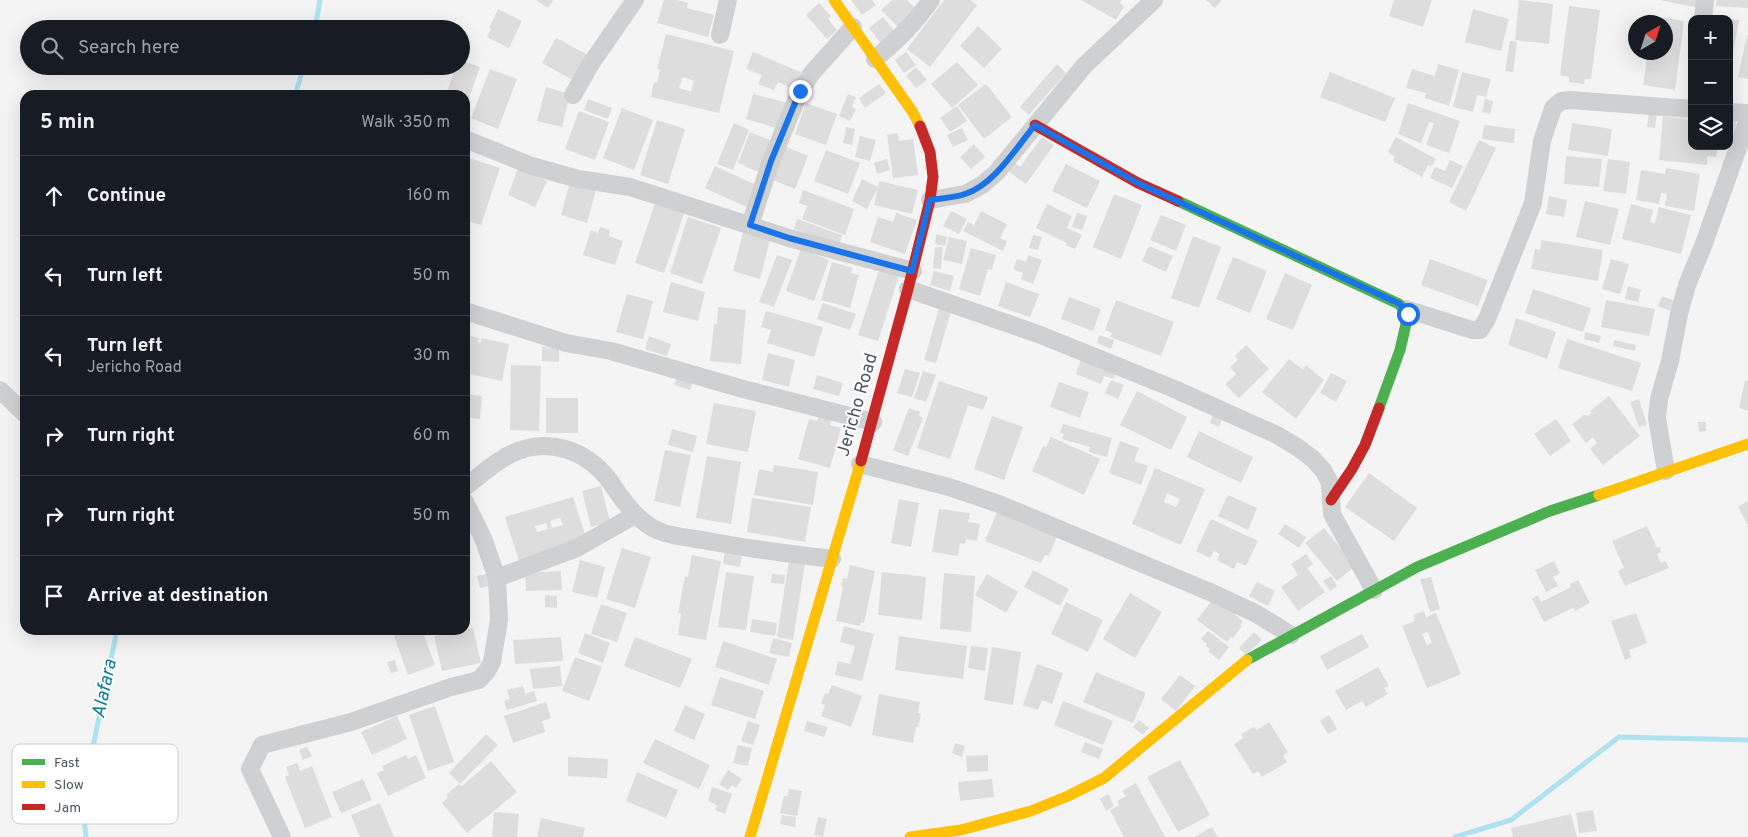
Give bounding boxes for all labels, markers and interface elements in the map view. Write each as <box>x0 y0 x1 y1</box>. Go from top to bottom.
north arrow <box>1628 15 1673 60</box>
map controls <box>1688 15 1733 150</box>
button: + <box>1688 15 1733 60</box>
search box <box>20 20 470 75</box>
icon: search <box>38 34 66 62</box>
text: Search here <box>78 36 180 60</box>
button: − <box>1688 60 1733 105</box>
route end <box>789 80 812 103</box>
button: layers <box>1688 105 1733 150</box>
text: 5 min <box>40 109 95 136</box>
text: Walk · 350 m <box>361 113 450 133</box>
icon: ahead <box>40 182 68 210</box>
text: Continue <box>87 184 166 208</box>
text: 160 m <box>407 186 450 206</box>
icon: left <box>40 262 68 290</box>
text: Turn left <box>87 264 163 288</box>
text: 50 m <box>413 266 450 286</box>
route start <box>1397 303 1420 326</box>
text: Turn left <box>87 334 163 358</box>
icon: left <box>40 342 68 370</box>
text: 30 m <box>413 346 450 366</box>
street label: Jericho Road <box>832 351 884 459</box>
text: Jericho Road <box>87 358 182 378</box>
icon: right <box>40 422 68 450</box>
text: Turn right <box>87 424 175 448</box>
text: 60 m <box>413 426 450 446</box>
icon: right <box>40 502 68 530</box>
text: Turn right <box>87 504 175 528</box>
text: 50 m <box>413 506 450 526</box>
icon: arrive <box>40 582 68 610</box>
text: Arrive at destination <box>87 584 268 608</box>
water label: Alafara <box>87 657 123 721</box>
legend <box>12 744 178 824</box>
text: Fast <box>54 755 80 772</box>
text: Slow <box>54 777 84 794</box>
text: Jam <box>54 800 81 817</box>

